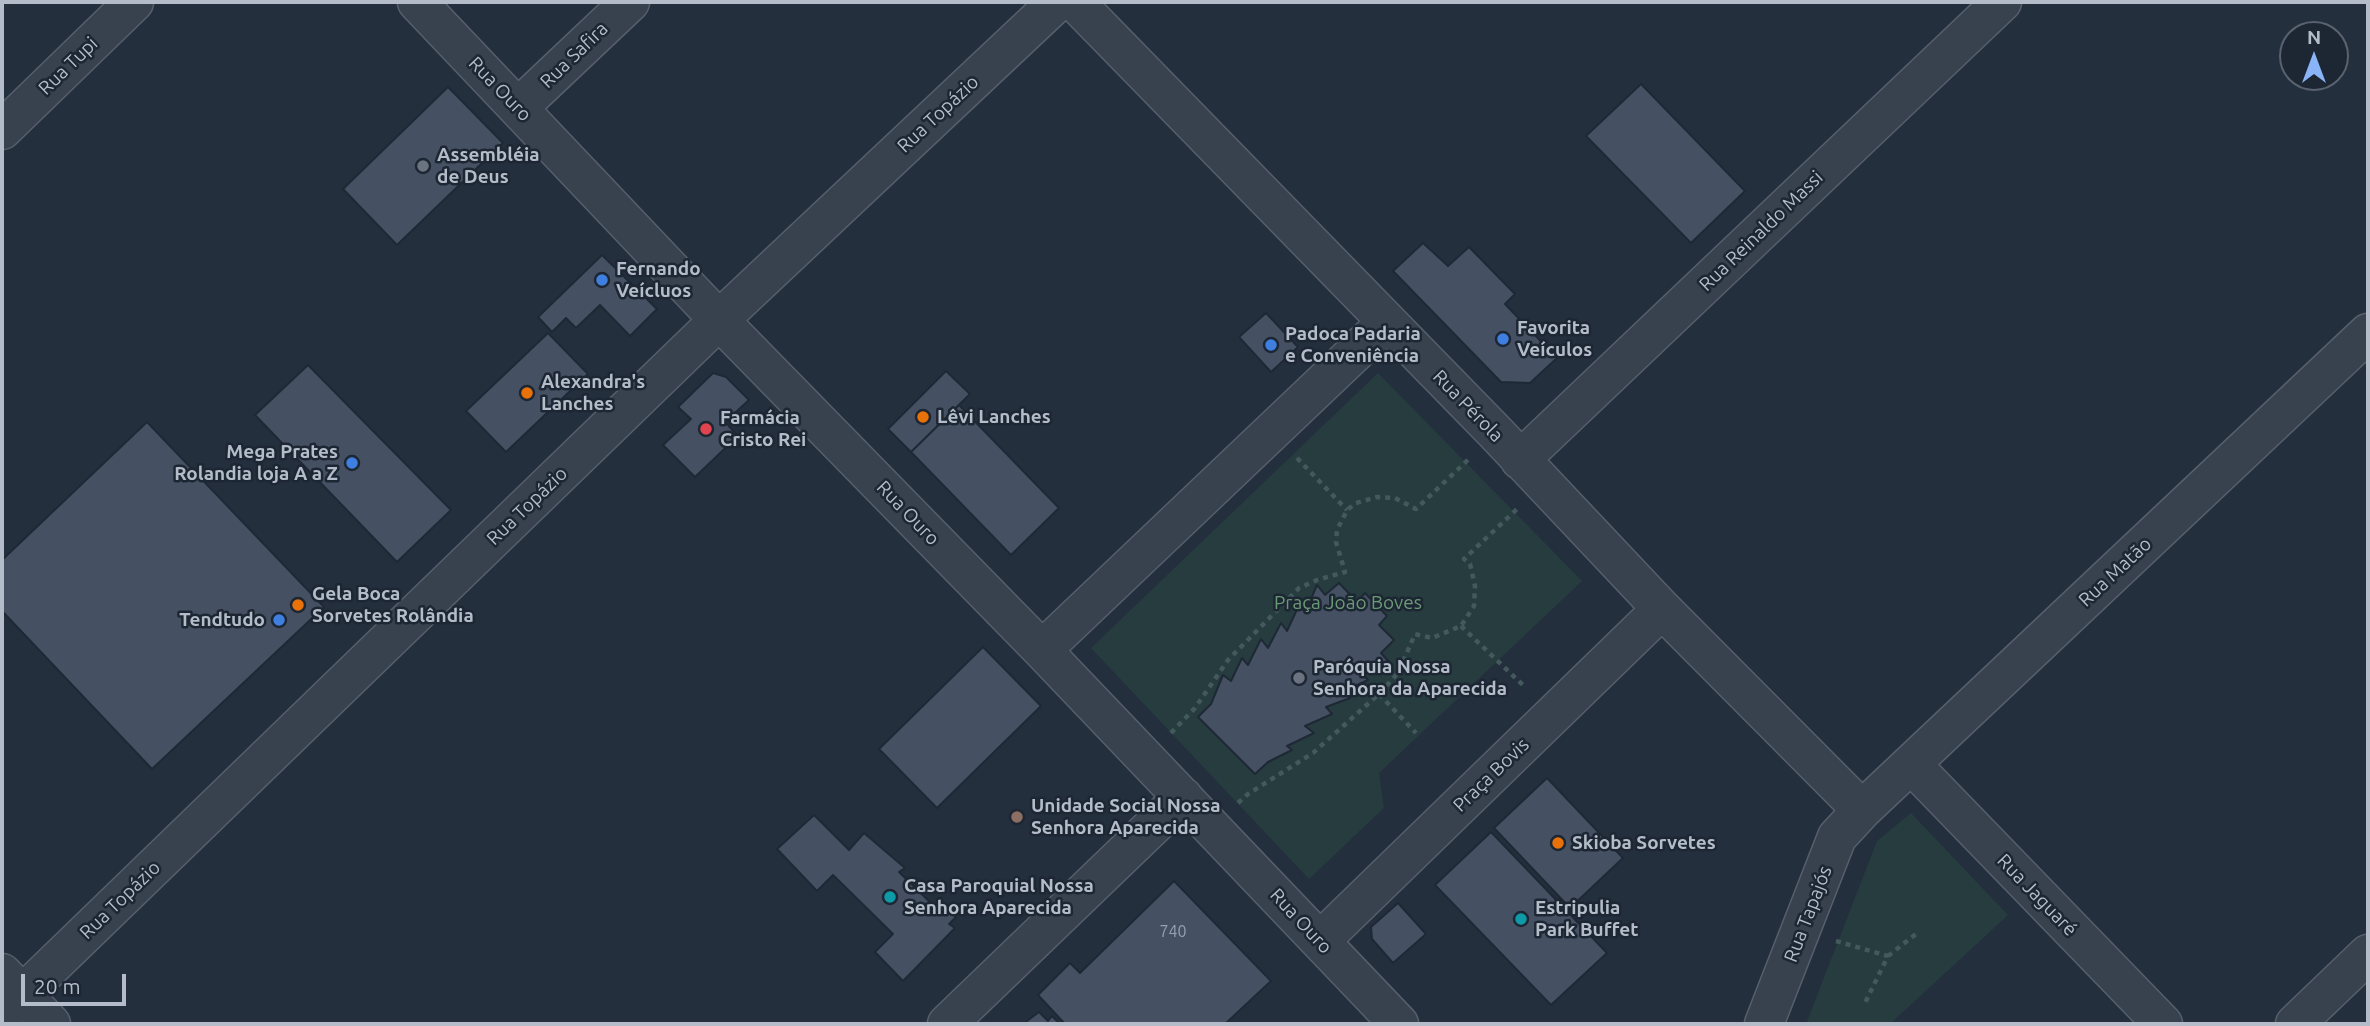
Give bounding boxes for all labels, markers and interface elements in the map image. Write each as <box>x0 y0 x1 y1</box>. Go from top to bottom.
street label: Rua Safira <box>535 17 613 93</box>
north arrow <box>2279 21 2349 91</box>
text: N <box>2307 26 2321 48</box>
street label: Rua Tupi <box>34 32 102 100</box>
street label: Rua Ouro <box>464 52 536 126</box>
street label: Rua Topázio <box>893 71 983 157</box>
place label: Assembléia de Deus <box>437 144 540 188</box>
marker: Assembléia de Deus <box>415 158 431 174</box>
street label: Rua Reinaldo Massi <box>1694 166 1828 296</box>
place label: Fernando Veícluos <box>616 258 701 302</box>
marker: Fernando Veícluos <box>594 272 610 288</box>
place label: Favorita Veículos <box>1517 317 1592 361</box>
place label: Padoca Padaria e Conveniência <box>1285 323 1421 367</box>
marker: Favorita Veículos <box>1495 331 1511 347</box>
marker: Padoca Padaria e Conveniência <box>1263 337 1279 353</box>
street label: Rua Pérola <box>1428 365 1508 447</box>
place label: Alexandra's Lanches <box>541 371 645 415</box>
marker: Alexandra's Lanches <box>519 385 535 401</box>
place label: Lêvi Lanches <box>937 406 1051 428</box>
place label: Farmácia Cristo Rei <box>720 407 806 451</box>
marker: Lêvi Lanches <box>915 409 931 425</box>
marker: Farmácia Cristo Rei <box>698 421 714 437</box>
place label: Mega Prates Rolandia loja A a Z <box>174 441 338 485</box>
marker: Mega Prates Rolandia loja A a Z <box>344 455 360 471</box>
street label: Rua Topázio <box>482 462 572 550</box>
street label: Rua Ouro <box>872 476 944 550</box>
street label: Rua Matão <box>2074 532 2156 612</box>
place label: Gela Boca Sorvetes Rolândia <box>312 583 474 627</box>
park label: Praça João Boves <box>1274 592 1422 614</box>
marker: Gela Boca Sorvetes Rolândia <box>290 597 306 613</box>
place label: Tendtudo <box>179 609 265 631</box>
marker: Tendtudo <box>271 612 287 628</box>
place label: Paróquia Nossa Senhora da Aparecida <box>1313 656 1507 700</box>
marker: Paróquia Nossa Senhora da Aparecida <box>1291 670 1307 686</box>
street label: Praça Bovis <box>1448 733 1534 817</box>
place label: Unidade Social Nossa Senhora Aparecida <box>1031 795 1221 839</box>
marker: Unidade Social Nossa Senhora Aparecida <box>1009 809 1025 825</box>
place label: Skioba Sorvetes <box>1572 832 1716 854</box>
marker: Skioba Sorvetes <box>1550 835 1566 851</box>
street label: Rua Jaguaré <box>1992 849 2082 941</box>
street label: Rua Topázio <box>75 856 165 944</box>
street label: Rua Tapajós <box>1779 863 1837 965</box>
place label: Casa Paroquial Nossa Senhora Aparecida <box>904 875 1094 919</box>
street label: Rua Ouro <box>1265 884 1337 958</box>
marker: Casa Paroquial Nossa Senhora Aparecida <box>882 889 898 905</box>
place label: Estripulia Park Buffet <box>1535 897 1638 941</box>
marker: Estripulia Park Buffet <box>1513 911 1529 927</box>
house number: 740 <box>1159 922 1187 942</box>
scale bar <box>24 960 130 1004</box>
text: 20 m <box>34 974 81 998</box>

